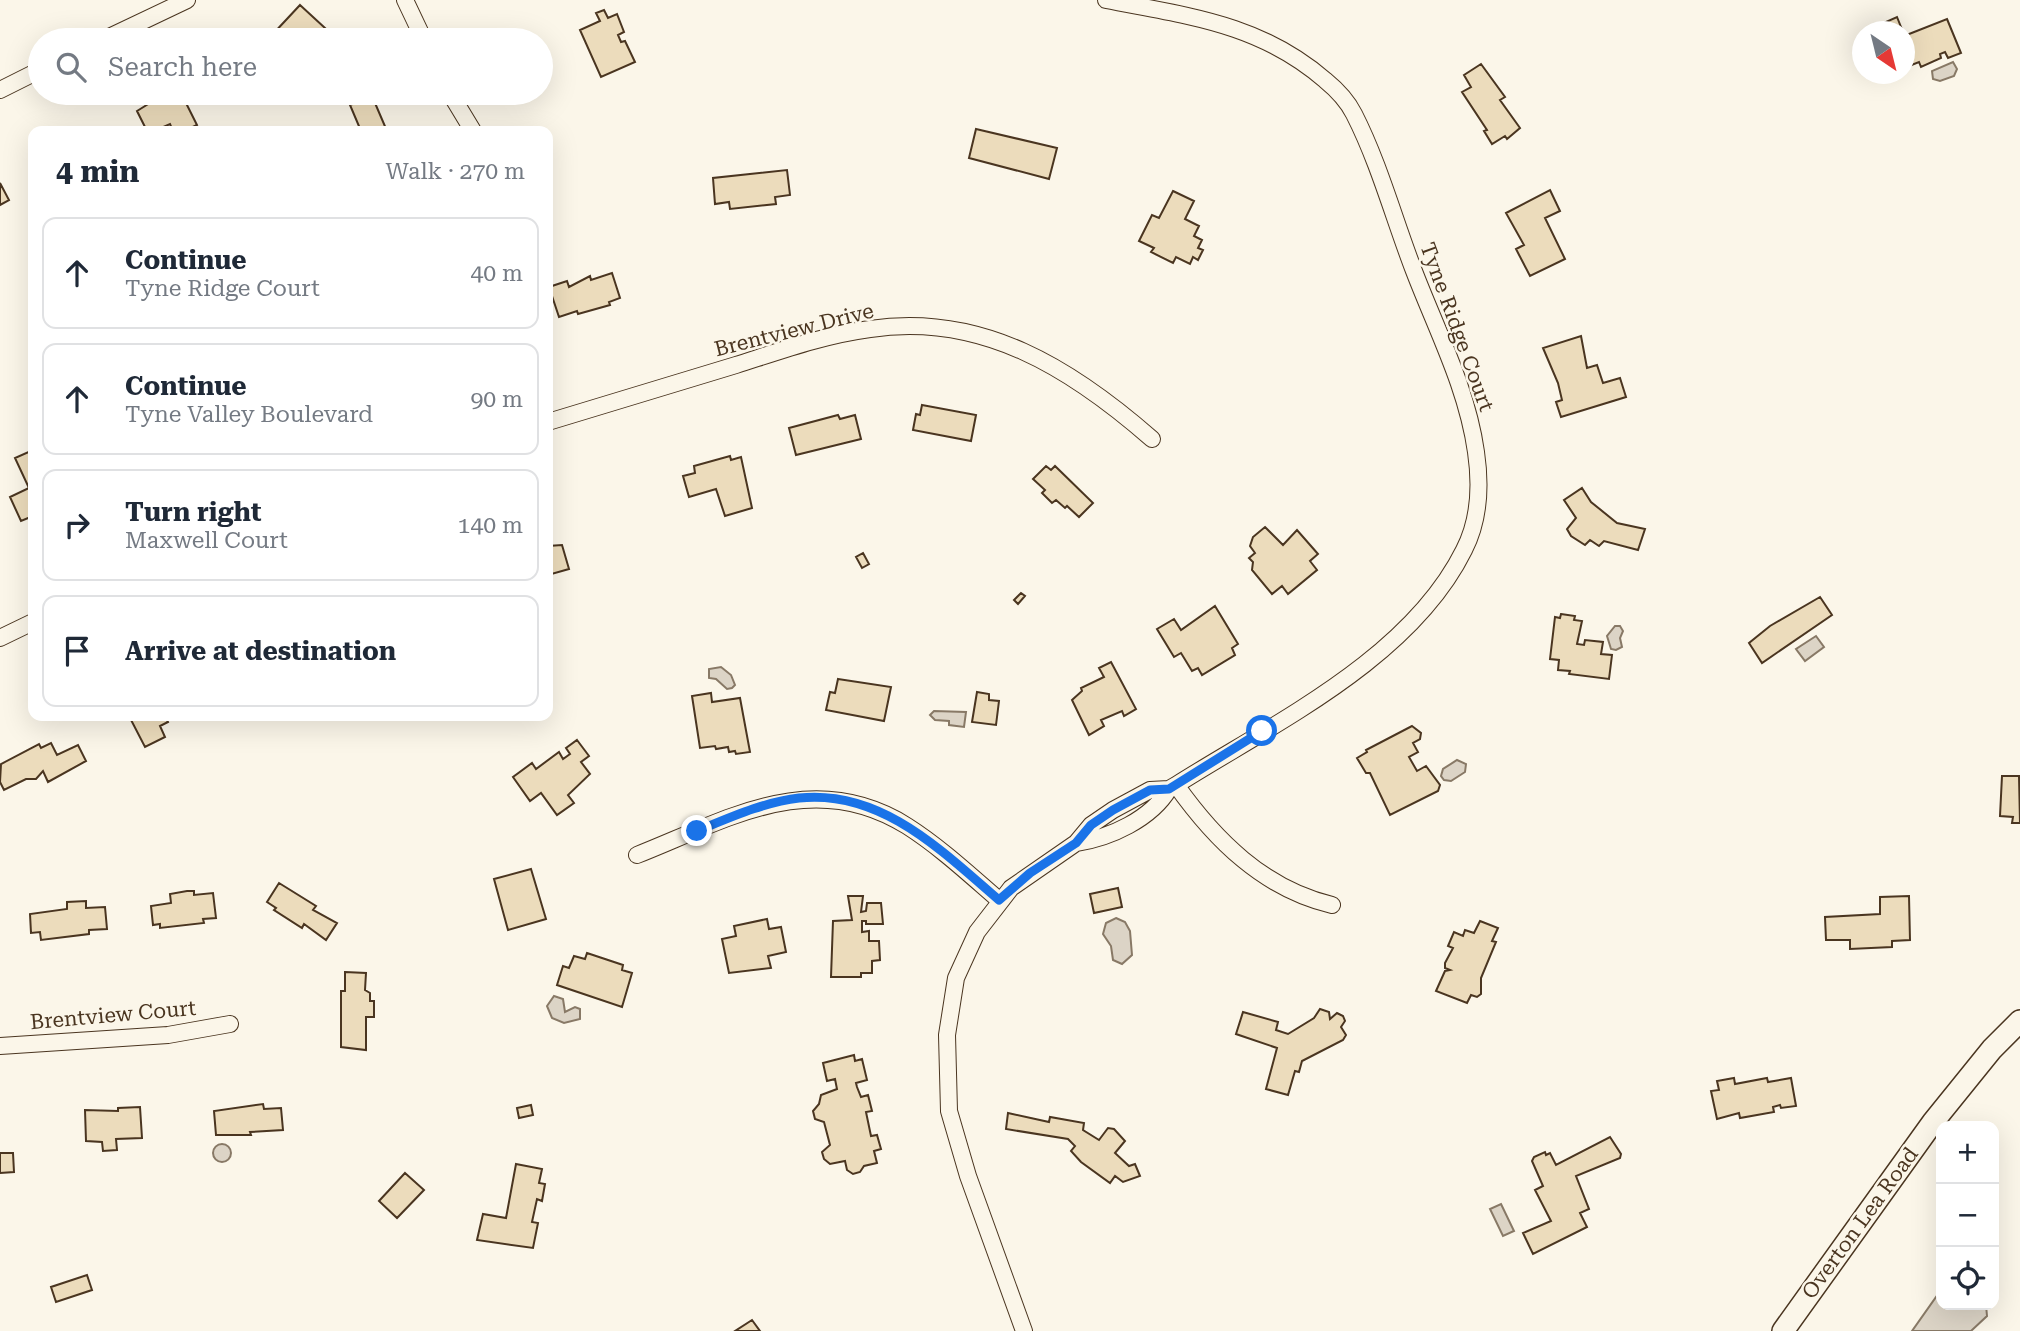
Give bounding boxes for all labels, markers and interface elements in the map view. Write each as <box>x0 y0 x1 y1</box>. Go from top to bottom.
north arrow <box>1852 21 1915 84</box>
search box <box>28 28 553 105</box>
icon: search <box>52 48 90 86</box>
text: Search here <box>108 52 257 82</box>
text: 4 min <box>56 154 139 189</box>
text: Walk · 270 m <box>386 158 525 185</box>
street label: Tyne Ridge Court <box>1415 239 1499 415</box>
text: Continue <box>125 245 247 275</box>
icon: ahead <box>58 254 96 292</box>
text: 40 m <box>470 260 523 287</box>
text: Tyne Ridge Court <box>125 275 320 302</box>
street label: Brentview Drive <box>712 299 876 361</box>
text: Continue <box>125 371 247 401</box>
icon: ahead <box>58 380 96 418</box>
text: 90 m <box>470 386 523 413</box>
text: Tyne Valley Boulevard <box>125 401 373 428</box>
text: Turn right <box>125 497 261 527</box>
icon: right <box>58 506 96 544</box>
text: 140 m <box>458 512 523 539</box>
text: Maxwell Court <box>125 527 288 554</box>
icon: arrive <box>58 632 96 670</box>
text: Arrive at destination <box>125 636 396 666</box>
route start <box>1246 715 1277 746</box>
route end <box>681 815 712 846</box>
street label: Brentview Court <box>29 996 197 1034</box>
map controls <box>1936 1121 1999 1310</box>
button: + <box>1936 1121 1999 1184</box>
street label: Overton Lea Road <box>1797 1142 1923 1303</box>
button: − <box>1936 1184 1999 1247</box>
button: locate <box>1936 1247 1999 1310</box>

